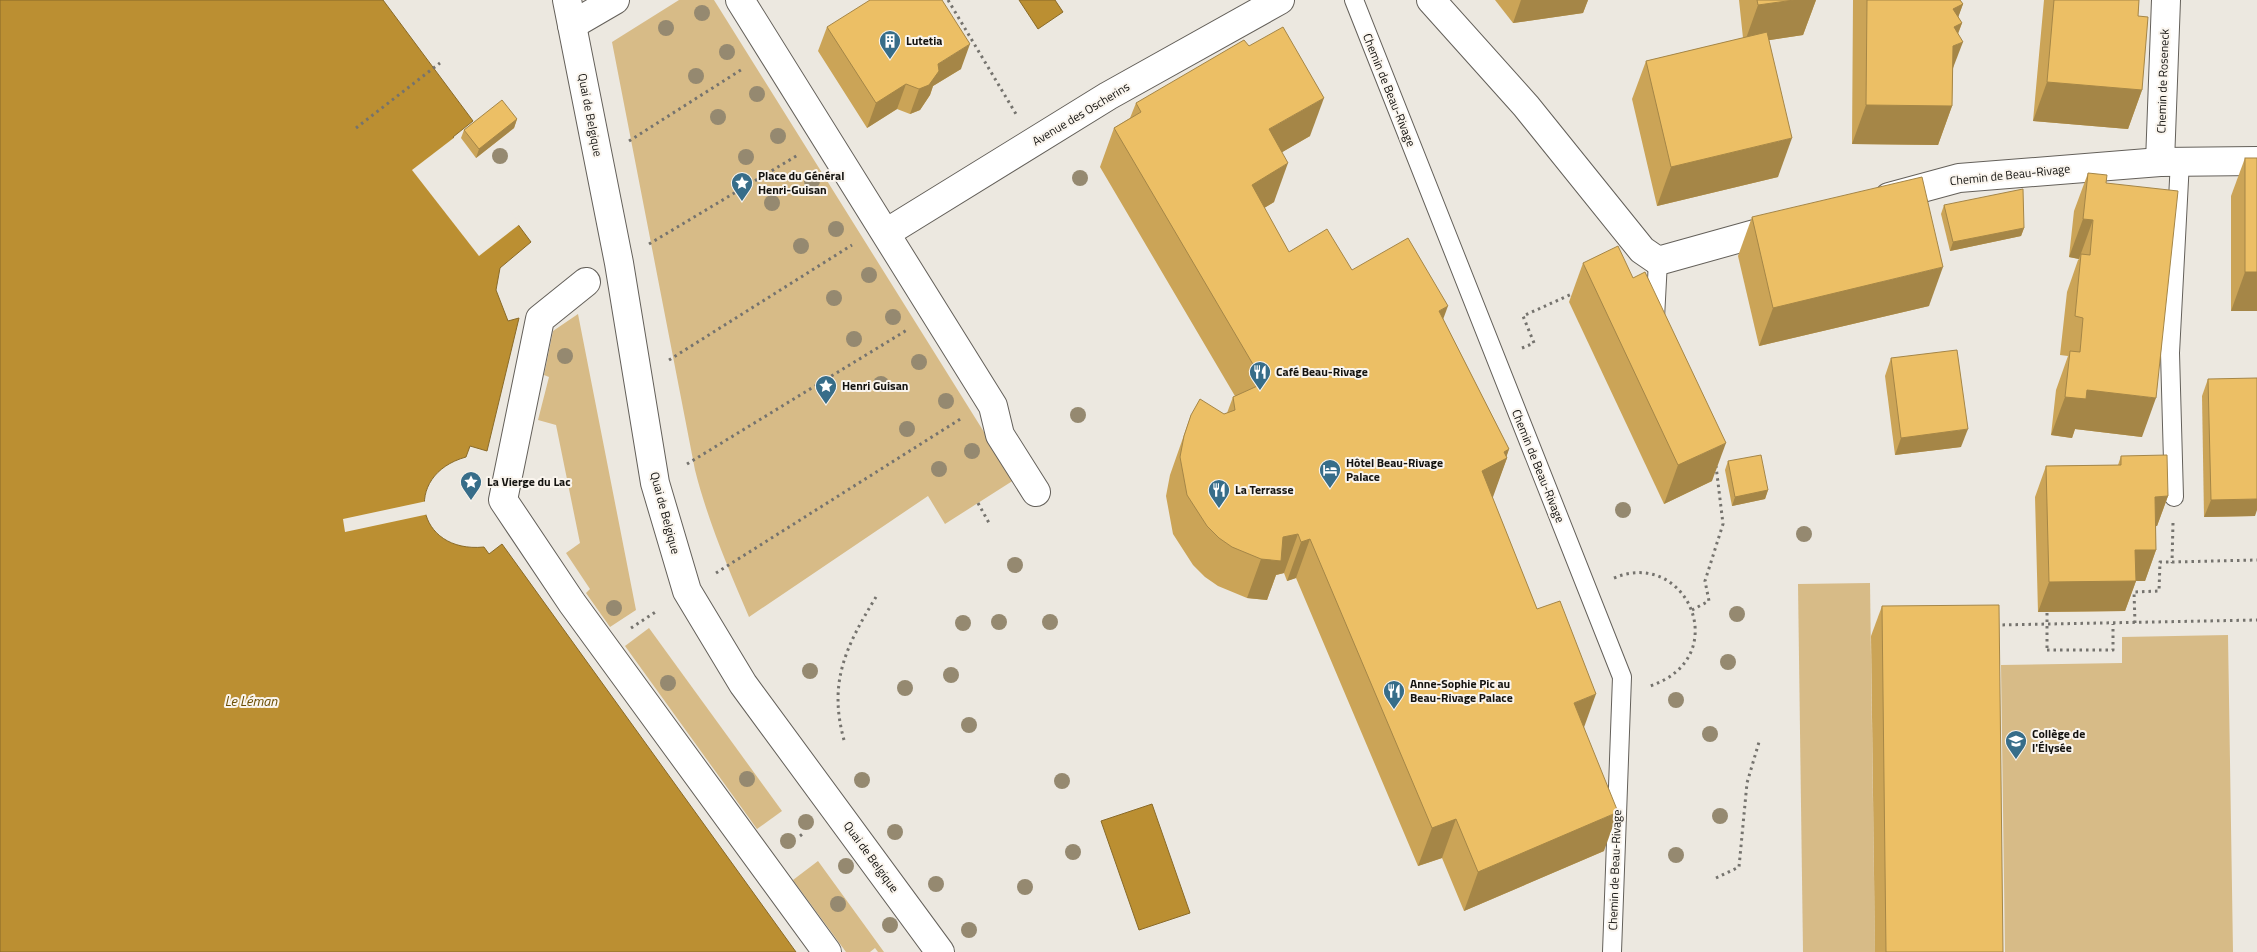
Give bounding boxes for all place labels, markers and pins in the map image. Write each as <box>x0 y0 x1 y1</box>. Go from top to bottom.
building icon: Lutetia <box>878 29 902 60</box>
place label: Lutetia <box>906 31 942 50</box>
place label: Place du Général Henri-Guisan <box>758 166 844 199</box>
place icon: Place du Général Henri-Guisan <box>730 171 754 202</box>
restaurant icon: Café Beau-Rivage <box>1248 360 1272 391</box>
place label: Café Beau-Rivage <box>1276 362 1368 381</box>
place icon: Henri Guisan <box>814 374 838 405</box>
place label: Henri Guisan <box>842 376 909 395</box>
place label: Hôtel Beau-Rivage Palace <box>1346 453 1443 486</box>
hotel icon: Hôtel Beau-Rivage Palace <box>1318 458 1342 489</box>
place icon: La Vierge du Lac <box>459 470 483 501</box>
place label: La Vierge du Lac <box>487 472 571 491</box>
restaurant icon: La Terrasse <box>1207 478 1231 509</box>
place label: La Terrasse <box>1235 480 1294 499</box>
place label: Anne-Sophie Pic au Beau-Rivage Palace <box>1410 674 1513 707</box>
restaurant icon: Anne-Sophie Pic au Beau-Rivage Palace <box>1382 679 1406 710</box>
place label: Collège de l'Élysée <box>2032 724 2085 757</box>
school or university icon: Collège de l'Élysée <box>2004 729 2028 760</box>

